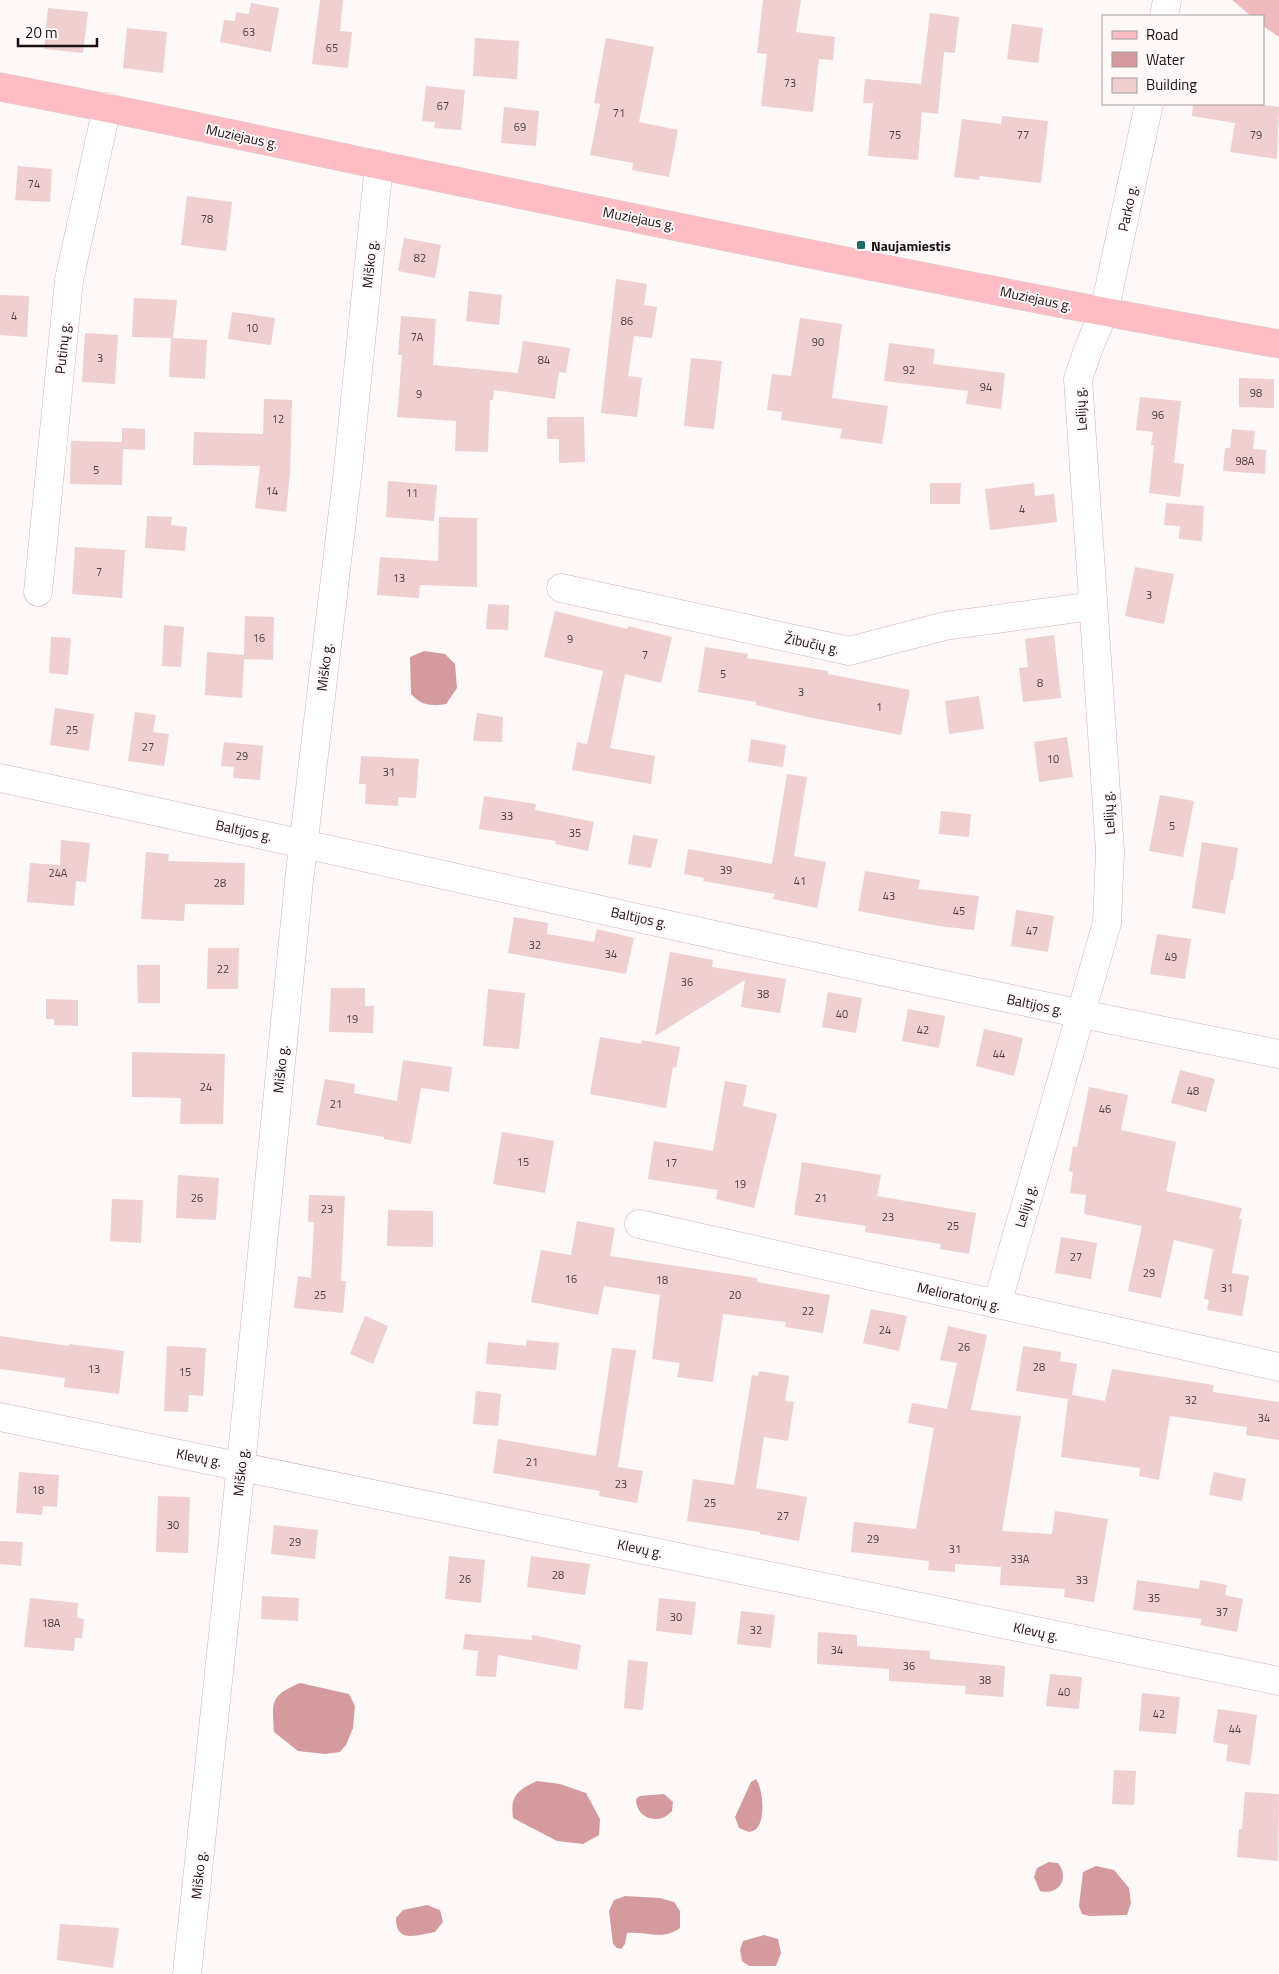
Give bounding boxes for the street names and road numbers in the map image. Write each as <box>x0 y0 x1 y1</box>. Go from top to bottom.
street label: Muziejaus g. <box>204 118 280 154</box>
street label: Parko g. <box>1112 183 1142 233</box>
street label: Muziejaus g. <box>601 201 677 235</box>
street label: Miško g. <box>356 239 382 289</box>
street label: Muziejaus g. <box>998 280 1074 316</box>
street label: Putinų g. <box>49 321 75 375</box>
street label: Lelijų g. <box>1068 386 1092 432</box>
street label: Žibučių g. <box>783 627 841 659</box>
street label: Miško g. <box>311 642 337 692</box>
street label: Lelijų g. <box>1096 790 1120 836</box>
street label: Baltijos g. <box>214 814 274 846</box>
street label: Baltijos g. <box>609 901 669 933</box>
street label: Baltijos g. <box>1005 988 1065 1020</box>
street label: Miško g. <box>267 1044 293 1094</box>
street label: Lelijų g. <box>1009 1182 1041 1230</box>
street label: Melioratorių g. <box>915 1276 1003 1316</box>
street label: Klevų g. <box>175 1442 223 1472</box>
street label: Miško g. <box>227 1447 253 1497</box>
street label: Klevų g. <box>615 1533 665 1563</box>
street label: Klevų g. <box>1011 1616 1061 1646</box>
street label: Miško g. <box>185 1850 211 1900</box>

